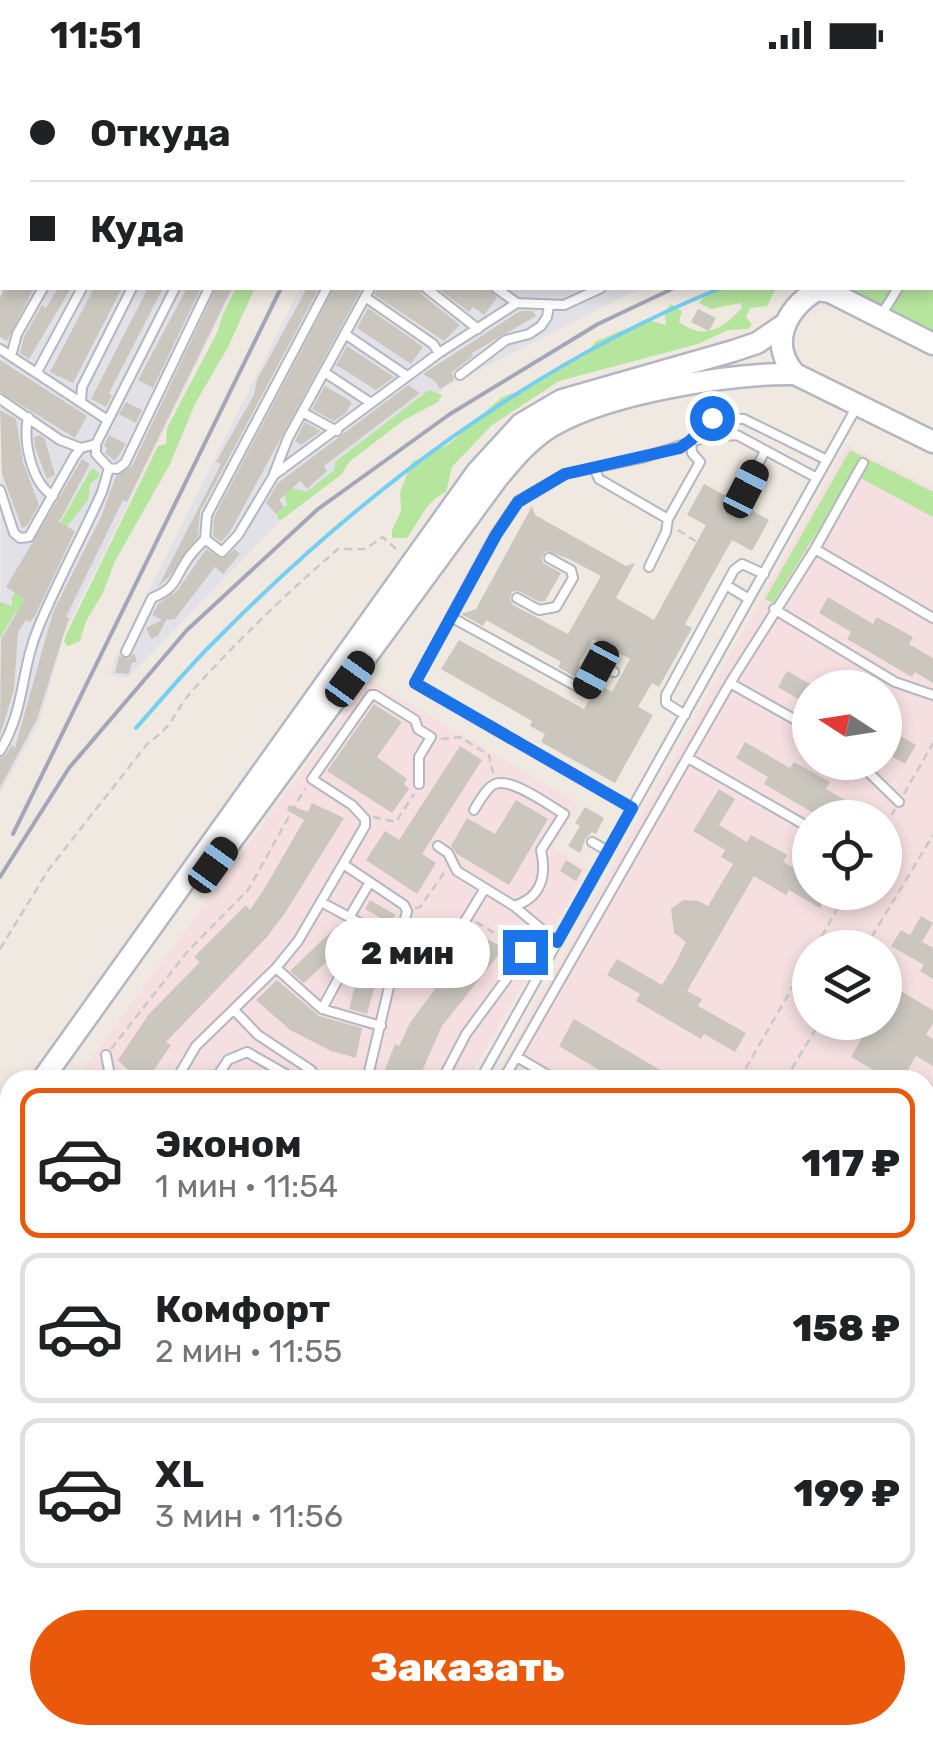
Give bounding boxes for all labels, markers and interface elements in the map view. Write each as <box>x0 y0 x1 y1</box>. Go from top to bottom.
text: 11:51 <box>50 12 142 58</box>
text: Откуда <box>90 110 231 156</box>
text: Куда <box>90 206 185 252</box>
route start <box>690 396 735 441</box>
car <box>719 455 773 523</box>
car <box>569 636 623 704</box>
car <box>320 646 380 712</box>
north arrow <box>792 670 902 780</box>
map controls <box>792 670 902 1040</box>
button: locate <box>792 800 902 910</box>
car <box>183 832 243 898</box>
callout: 2 мин <box>325 917 490 987</box>
route end <box>503 930 548 975</box>
button: layers <box>792 930 902 1040</box>
text: 2 мин <box>361 934 454 972</box>
icon: car <box>35 1118 125 1208</box>
text: Эконом <box>155 1121 302 1167</box>
text: 117 ₽ <box>801 1140 900 1186</box>
text: 1 мин · 11:54 <box>155 1167 338 1205</box>
icon: car <box>35 1283 125 1373</box>
text: Комфорт <box>155 1286 330 1332</box>
text: 158 ₽ <box>792 1305 900 1351</box>
text: 2 мин · 11:55 <box>155 1332 342 1370</box>
icon: car <box>35 1448 125 1538</box>
text: XL <box>155 1451 204 1497</box>
text: 199 ₽ <box>794 1470 900 1516</box>
text: 3 мин · 11:56 <box>155 1497 343 1535</box>
button: Заказать <box>30 1610 905 1725</box>

